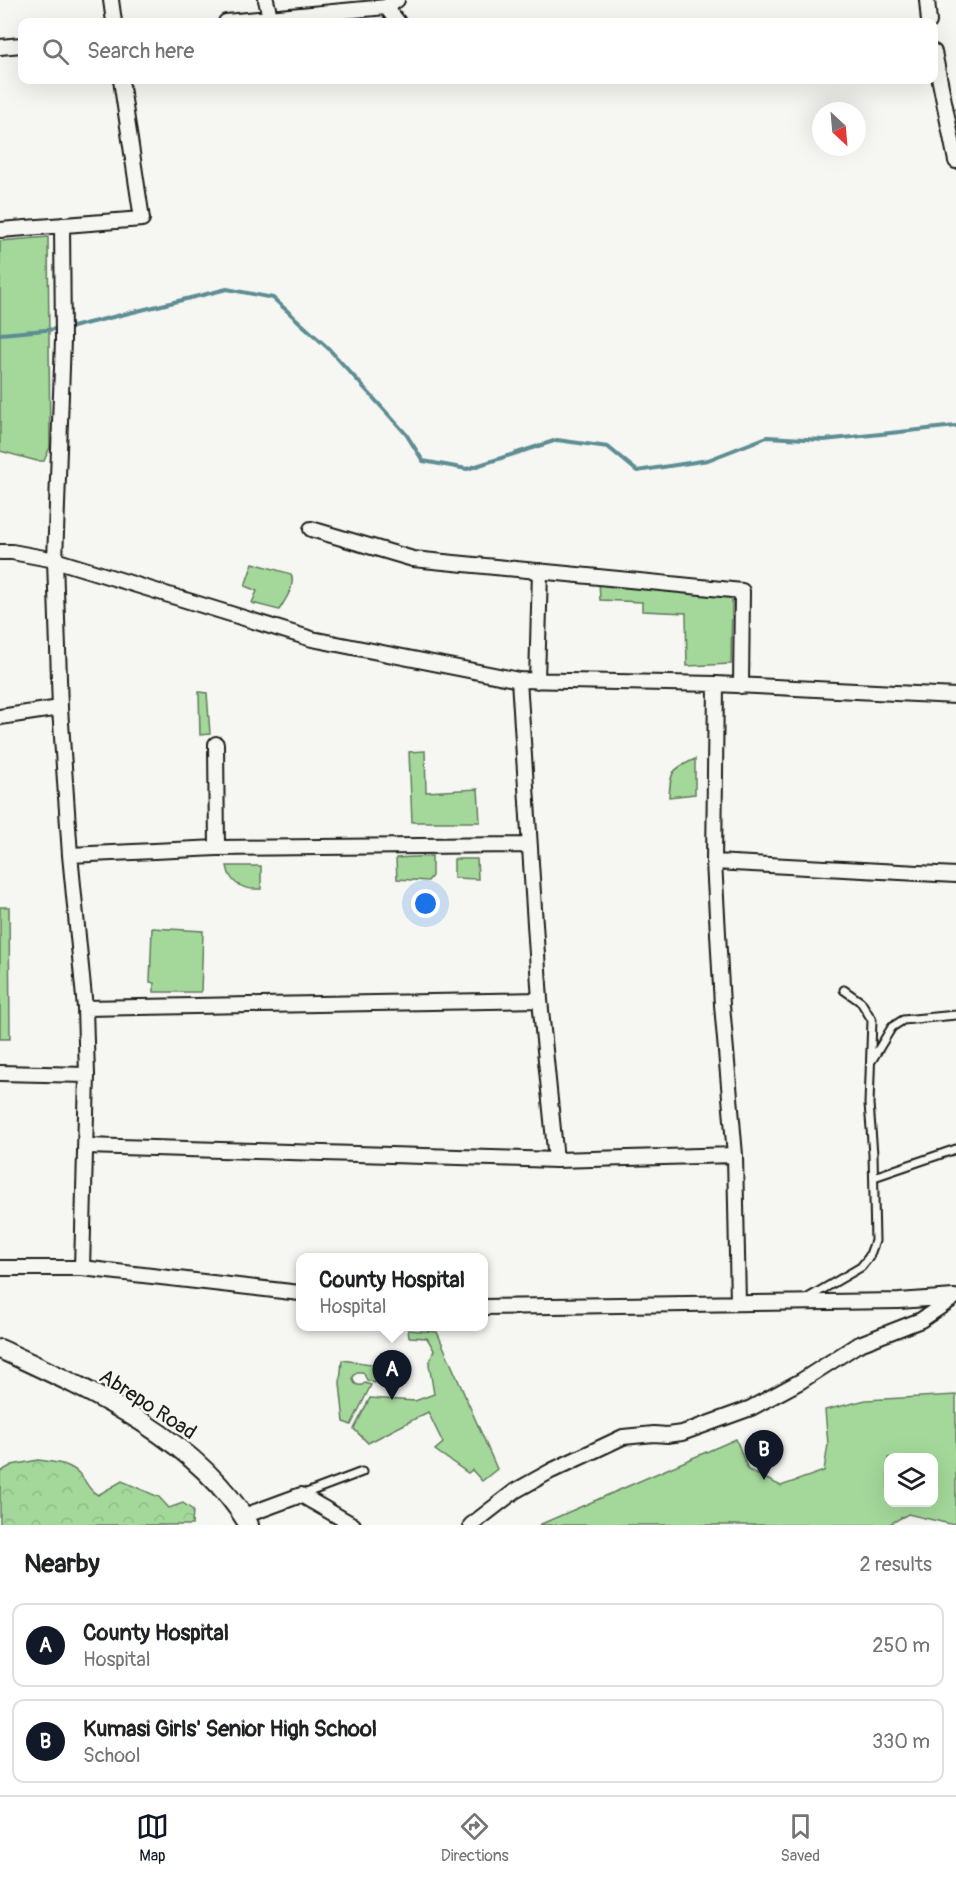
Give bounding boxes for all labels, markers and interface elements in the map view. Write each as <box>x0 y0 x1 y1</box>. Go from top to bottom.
search box <box>18 18 938 84</box>
icon: search <box>39 35 72 68</box>
text: Search here <box>87 37 194 65</box>
north arrow <box>812 102 866 156</box>
your location <box>411 889 440 918</box>
popup <box>296 1253 488 1331</box>
text: County Hospital <box>319 1266 465 1294</box>
text: Hospital <box>319 1294 387 1319</box>
pin: A <box>372 1350 412 1400</box>
street label: Abrepo Road <box>94 1363 201 1446</box>
pin: B <box>744 1430 783 1480</box>
map controls <box>884 1453 938 1507</box>
button: layers <box>884 1453 938 1507</box>
text: Nearby <box>24 1548 100 1580</box>
text: 2 results <box>860 1552 932 1577</box>
text: County Hospital <box>83 1619 229 1647</box>
text: A <box>39 1633 52 1658</box>
text: 250 m <box>872 1633 930 1658</box>
text: Hospital <box>83 1647 150 1672</box>
text: Kumasi Girls' Senior High School <box>83 1715 377 1743</box>
text: B <box>40 1729 51 1754</box>
text: 330 m <box>872 1729 930 1754</box>
text: School <box>83 1743 140 1768</box>
tab: Map <box>136 1810 169 1866</box>
tab: Directions <box>441 1810 509 1866</box>
tab: Saved <box>780 1810 820 1866</box>

